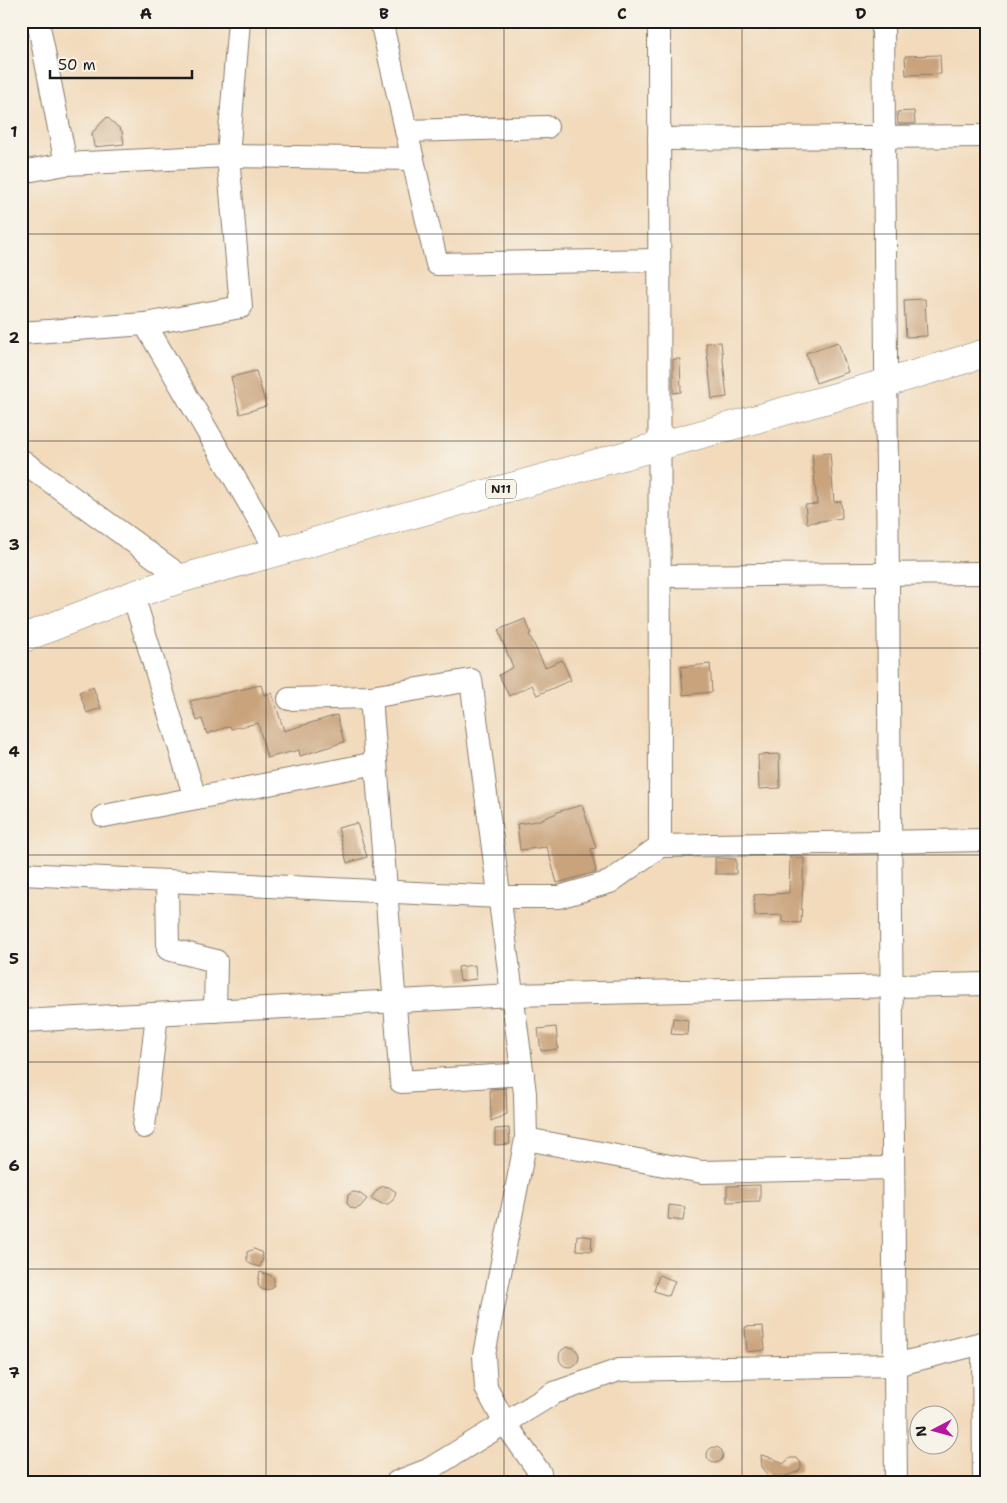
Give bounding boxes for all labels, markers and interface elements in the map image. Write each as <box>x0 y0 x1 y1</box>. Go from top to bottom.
text: A <box>140 3 152 24</box>
text: B <box>379 3 389 24</box>
text: C <box>617 3 627 24</box>
text: D <box>855 3 867 24</box>
scale bar <box>50 48 192 80</box>
text: 50 m <box>58 55 96 75</box>
text: 1 <box>10 121 18 142</box>
text: 2 <box>8 327 20 348</box>
road number: N11 <box>486 479 516 498</box>
text: 3 <box>8 534 20 555</box>
text: 4 <box>8 741 20 762</box>
text: 5 <box>9 948 19 969</box>
text: 6 <box>8 1155 20 1176</box>
text: 7 <box>8 1362 20 1383</box>
north arrow <box>910 1406 960 1456</box>
text: N <box>912 1425 931 1438</box>

